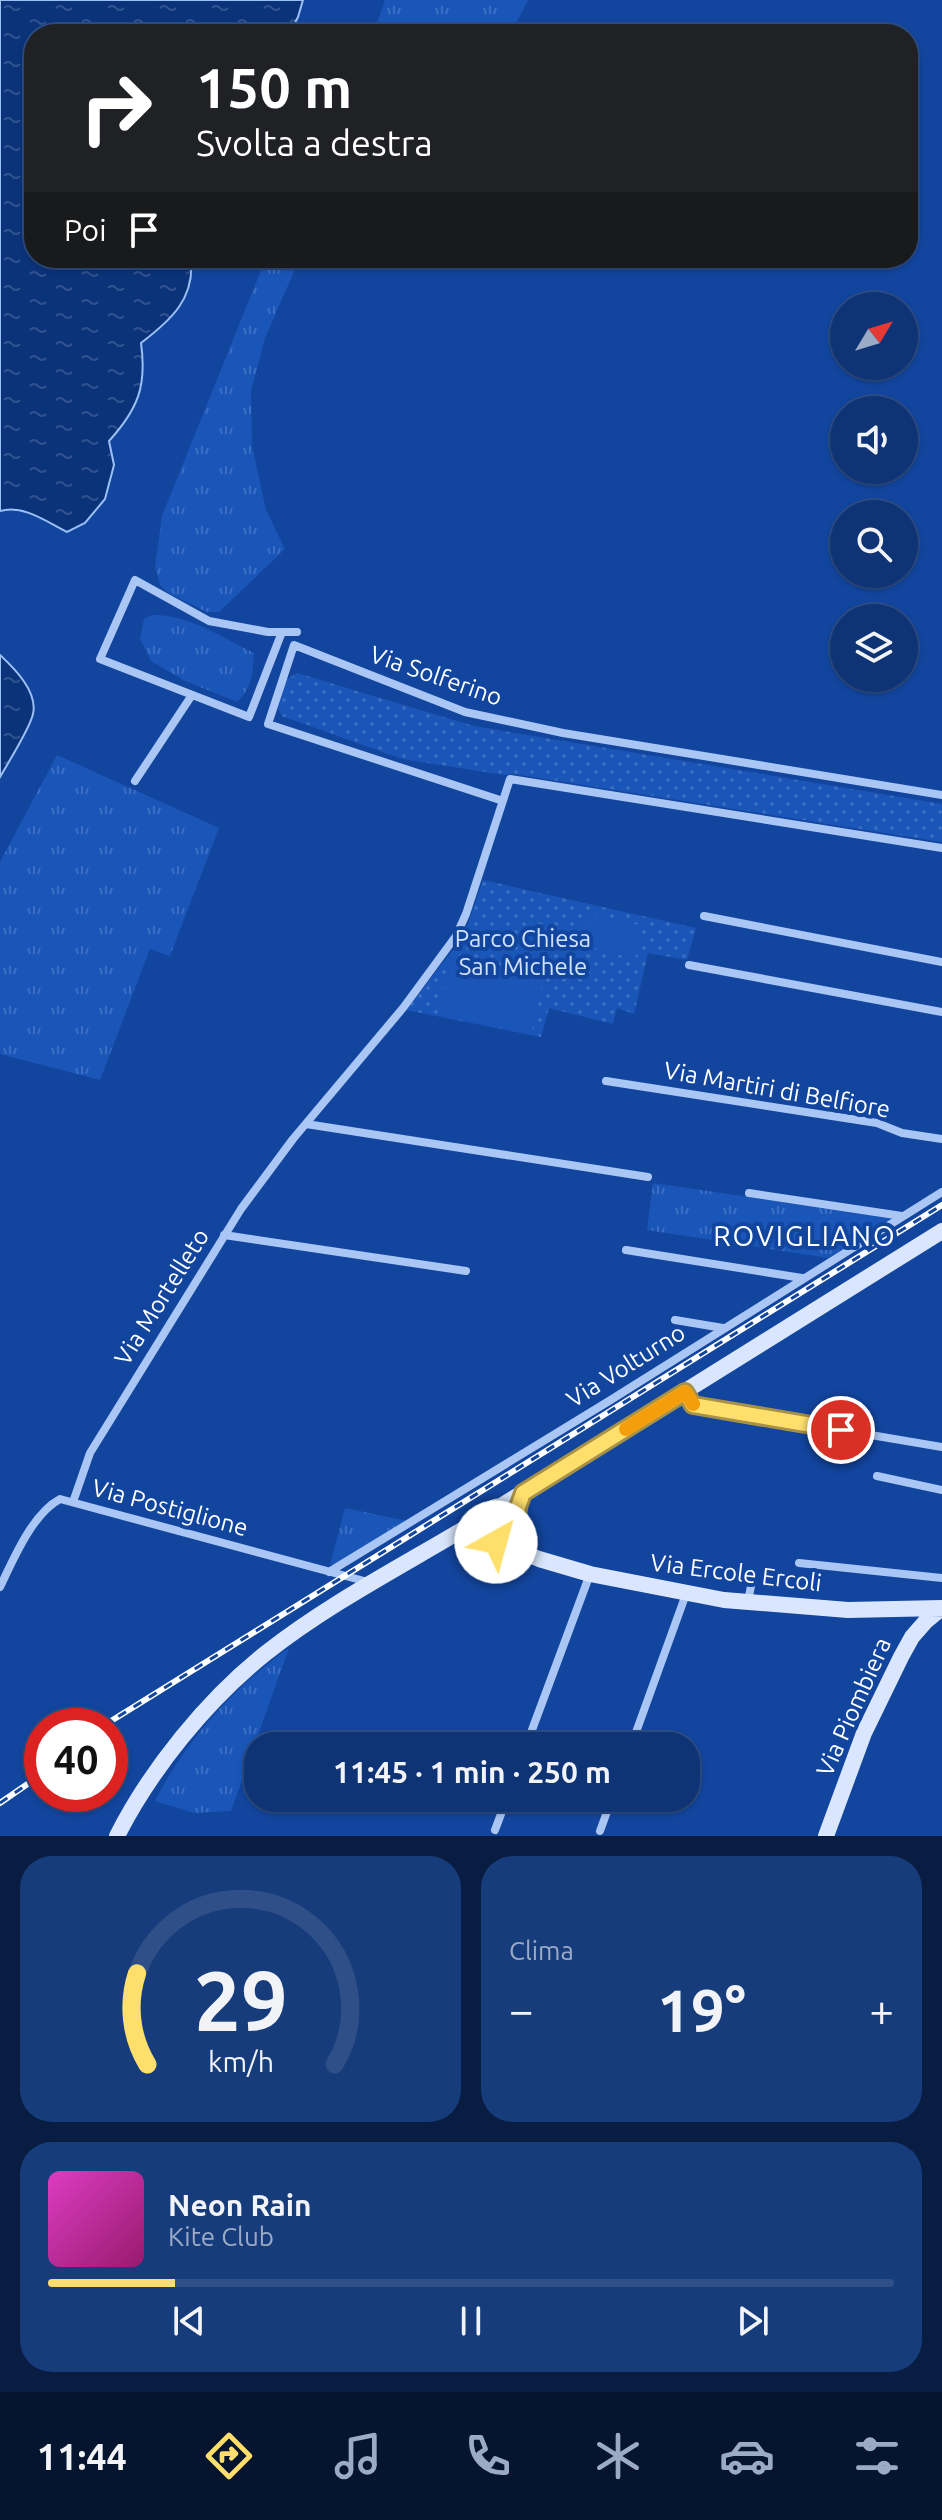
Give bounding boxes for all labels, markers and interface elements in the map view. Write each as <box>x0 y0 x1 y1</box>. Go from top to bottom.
icon: right <box>64 56 168 160</box>
text: 150 m <box>196 56 352 119</box>
text: Svolta a destra <box>196 122 433 163</box>
icon: arrive <box>122 208 166 252</box>
text: Poi <box>64 213 106 247</box>
north arrow <box>830 292 918 380</box>
map controls <box>830 292 918 692</box>
button: sound <box>830 396 918 484</box>
button: search <box>830 500 918 588</box>
button: layers <box>830 604 918 692</box>
street label: Via Solferino <box>367 640 506 711</box>
park label: Parco Chiesa San Michele <box>455 925 591 980</box>
street label: Via Martiri di Belfiore <box>662 1056 892 1123</box>
district label: ROVIGLIANO <box>713 1220 897 1251</box>
street label: Via Mortelleto <box>109 1224 214 1370</box>
street label: Via Volturno <box>562 1319 690 1413</box>
pin <box>807 1396 875 1464</box>
icon: arrive <box>819 1408 863 1452</box>
street label: Via Postiglione <box>89 1474 251 1541</box>
position arrow <box>454 1500 538 1584</box>
street label: Via Ercole Ercoli <box>649 1549 823 1596</box>
street label: Via Piombiera <box>811 1633 896 1780</box>
speed limit sign: 40 <box>24 1708 128 1812</box>
text: 11:45 · 1 min · 250 m <box>333 1755 611 1789</box>
text: Clima <box>509 1936 574 1965</box>
text: 29 <box>194 1953 287 2047</box>
text: 19° <box>657 1976 746 2043</box>
text: − <box>509 1985 534 2034</box>
text: + <box>869 1985 894 2034</box>
text: km/h <box>208 2045 274 2077</box>
text: Neon Rain <box>168 2188 312 2222</box>
text: Kite Club <box>168 2222 274 2251</box>
icon: previous <box>167 2299 211 2343</box>
icon: pause <box>449 2299 493 2343</box>
icon: next <box>731 2299 775 2343</box>
icon: directions <box>201 2428 257 2484</box>
icon: music <box>330 2428 386 2484</box>
icon: phone <box>460 2428 516 2484</box>
icon: climate <box>590 2428 646 2484</box>
icon: car <box>719 2428 775 2484</box>
icon: filters <box>849 2428 905 2484</box>
text: 11:44 <box>37 2436 127 2477</box>

